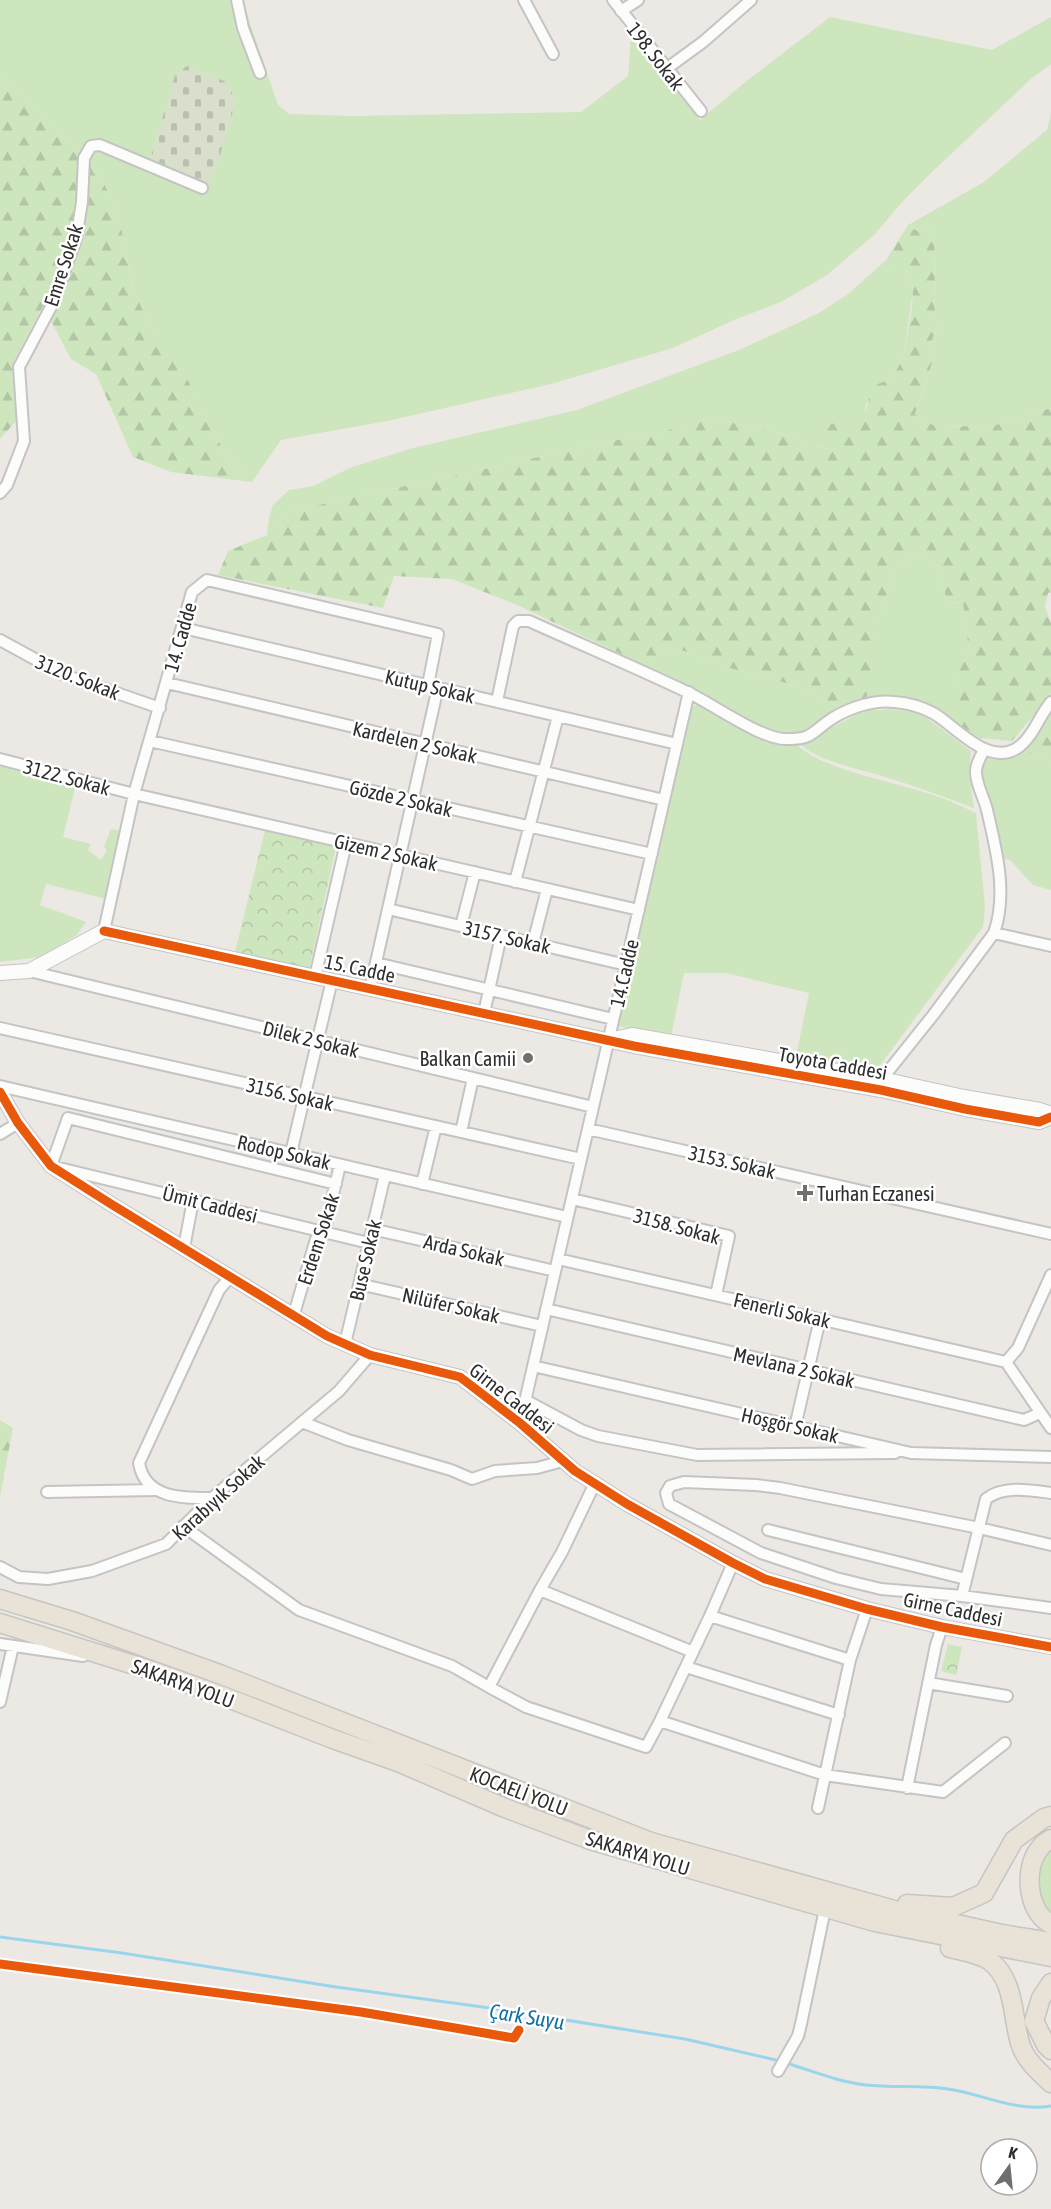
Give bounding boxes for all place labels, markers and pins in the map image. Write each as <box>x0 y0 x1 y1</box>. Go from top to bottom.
place label: Balkan Camii <box>419 1047 516 1070</box>
marker: Balkan Camii <box>521 1051 535 1065</box>
place label: Turhan Eczanesi <box>817 1182 935 1205</box>
marker: Turhan Eczanesi <box>798 1186 812 1200</box>

